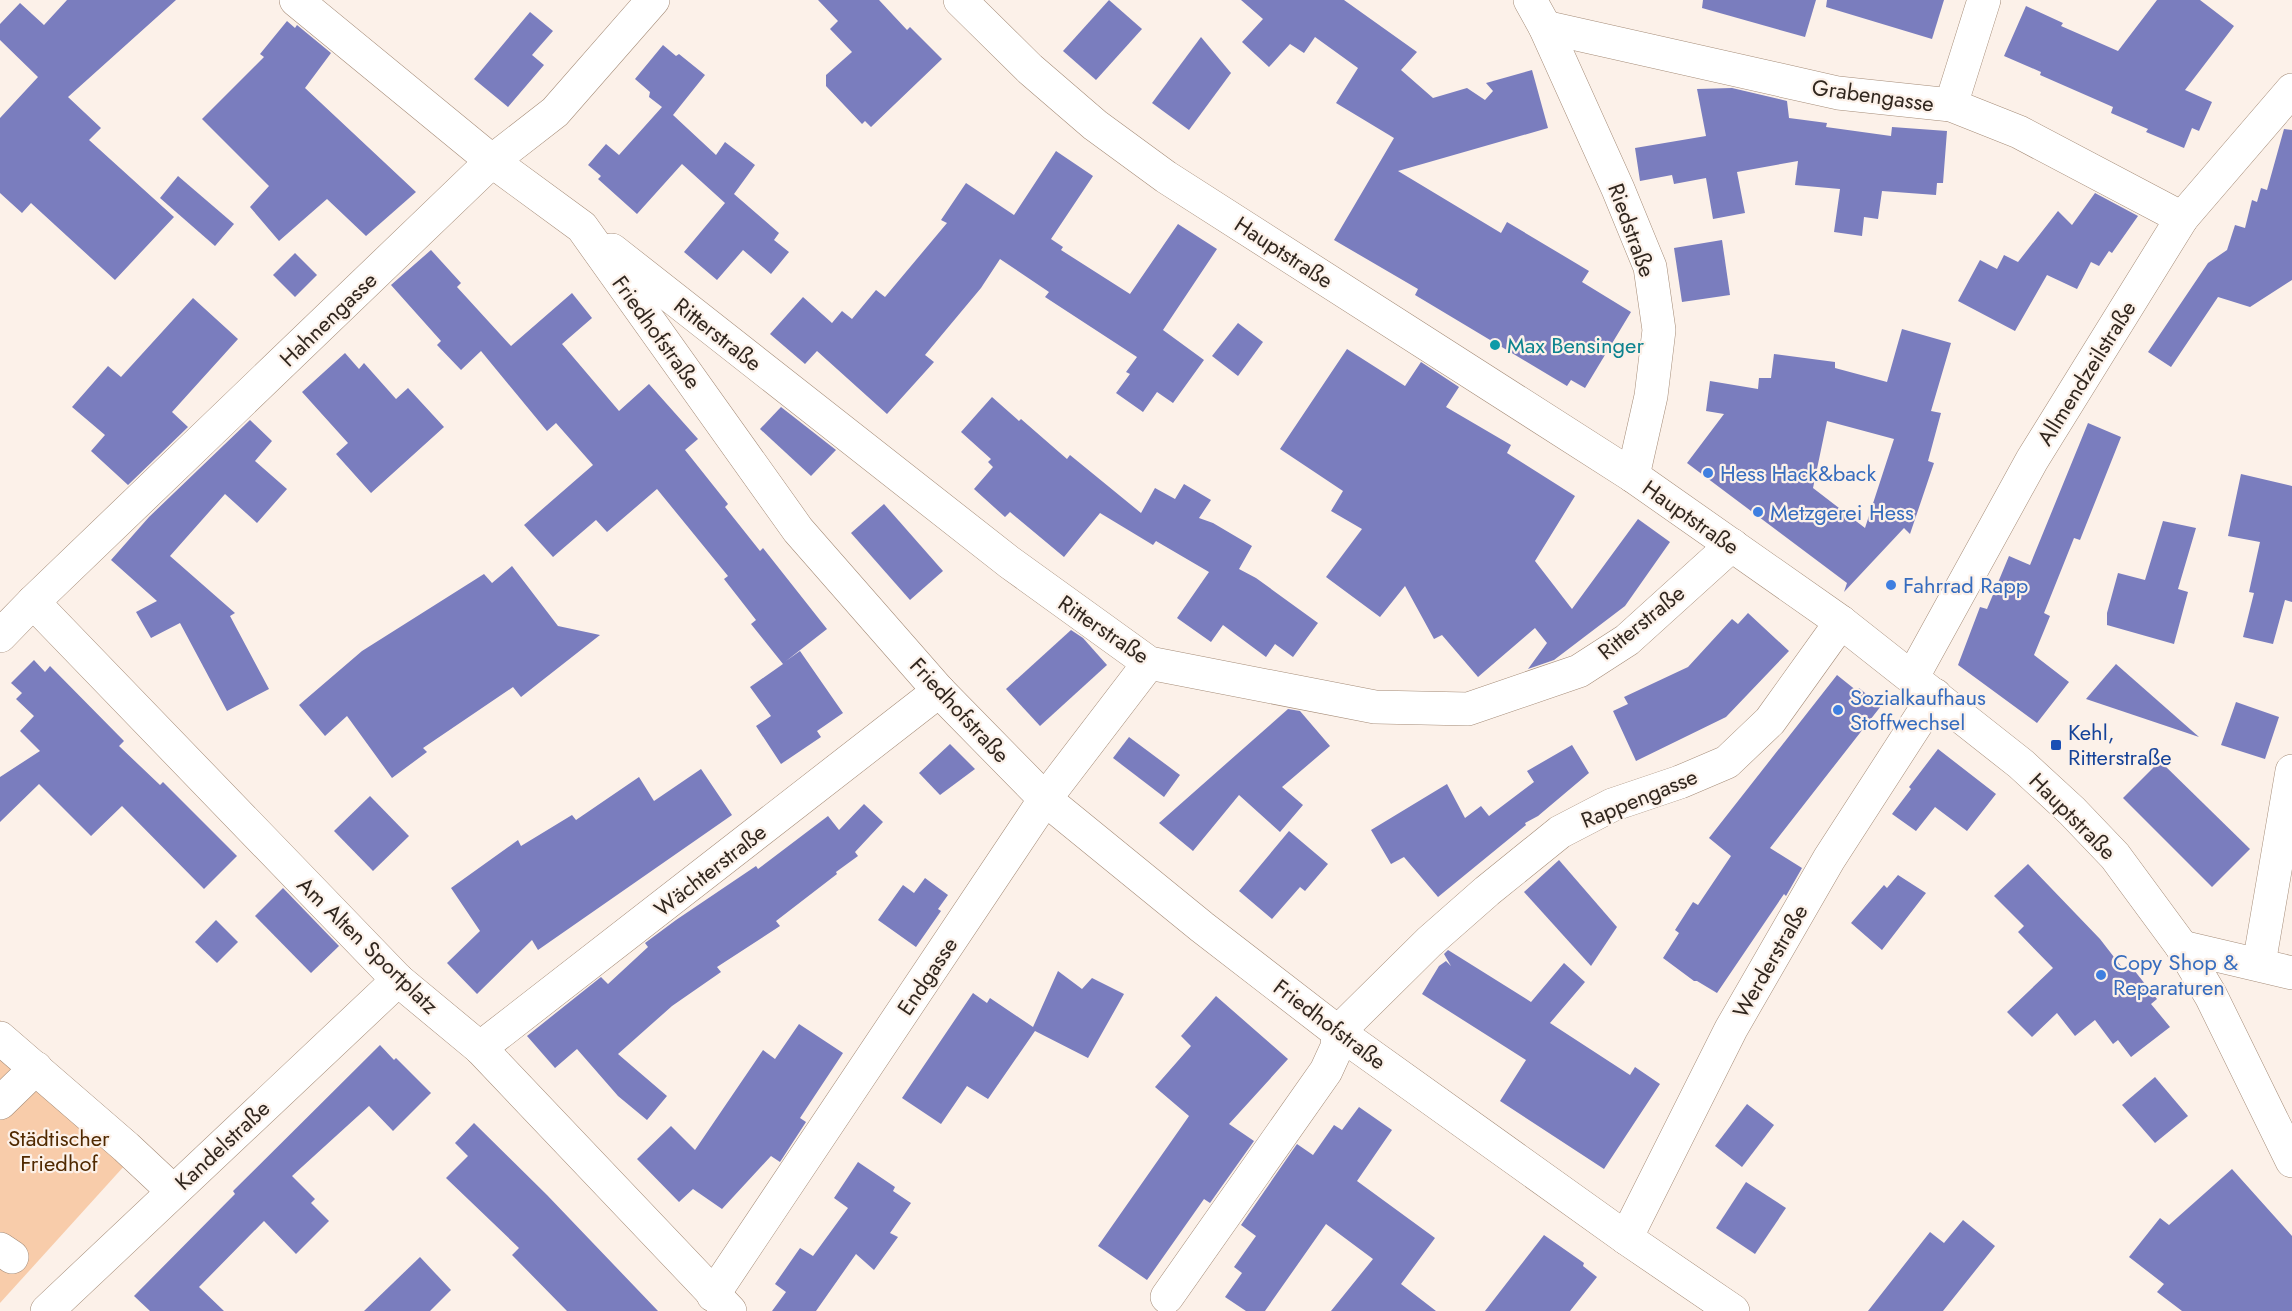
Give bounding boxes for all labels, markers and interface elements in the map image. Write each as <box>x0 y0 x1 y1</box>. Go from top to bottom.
street label: Grabengasse <box>1810 71 1936 119</box>
street label: Riedstraße <box>1600 179 1664 281</box>
street label: Hauptstraße <box>1228 208 1340 296</box>
street label: Hahnengasse <box>272 264 384 374</box>
street label: Friedhofstraße <box>605 269 709 395</box>
street label: Ritterstraße <box>667 290 769 378</box>
street label: Allmendzeilstraße <box>2029 294 2143 452</box>
place label: Max Bensinger <box>1507 329 1644 361</box>
marker: Max Bensinger <box>1488 338 1502 352</box>
place label: Hess Hack&back <box>1720 457 1876 489</box>
marker: Hess Hack&back <box>1701 466 1715 480</box>
street label: Hauptstraße <box>1636 472 1746 562</box>
place label: Metzgerei Hess <box>1770 496 1914 528</box>
marker: Metzgerei Hess <box>1751 505 1765 519</box>
place label: Fahrrad Rapp <box>1903 569 2028 601</box>
street label: Ritterstraße <box>1591 577 1691 667</box>
marker: Fahrrad Rapp <box>1884 578 1898 592</box>
street label: Ritterstraße <box>1052 587 1156 671</box>
street label: Friedhofstraße <box>903 650 1017 770</box>
place label: Sozialkaufhaus Stoffwechsel <box>1850 681 1986 738</box>
marker: Sozialkaufhaus Stoffwechsel <box>1831 703 1845 717</box>
place label: Kehl, Ritterstraße <box>2068 716 2172 773</box>
marker: Kehl, Ritterstraße <box>2049 738 2063 752</box>
street label: Rappengasse <box>1576 760 1702 836</box>
street label: Hauptstraße <box>2022 765 2124 867</box>
street label: Wächterstraße <box>647 816 773 924</box>
street label: Am Alten Sportplatz <box>290 869 446 1021</box>
street label: Werderstraße <box>1725 898 1815 1024</box>
street label: Endgasse <box>889 930 965 1022</box>
place label: Copy Shop & Reparaturen <box>2113 946 2238 1003</box>
marker: Copy Shop & Reparaturen <box>2094 968 2108 982</box>
street label: Friedhofstraße <box>1267 971 1393 1077</box>
street label: Kandelstraße <box>167 1093 277 1197</box>
park label: Städtischer Friedhof <box>8 1122 110 1179</box>

